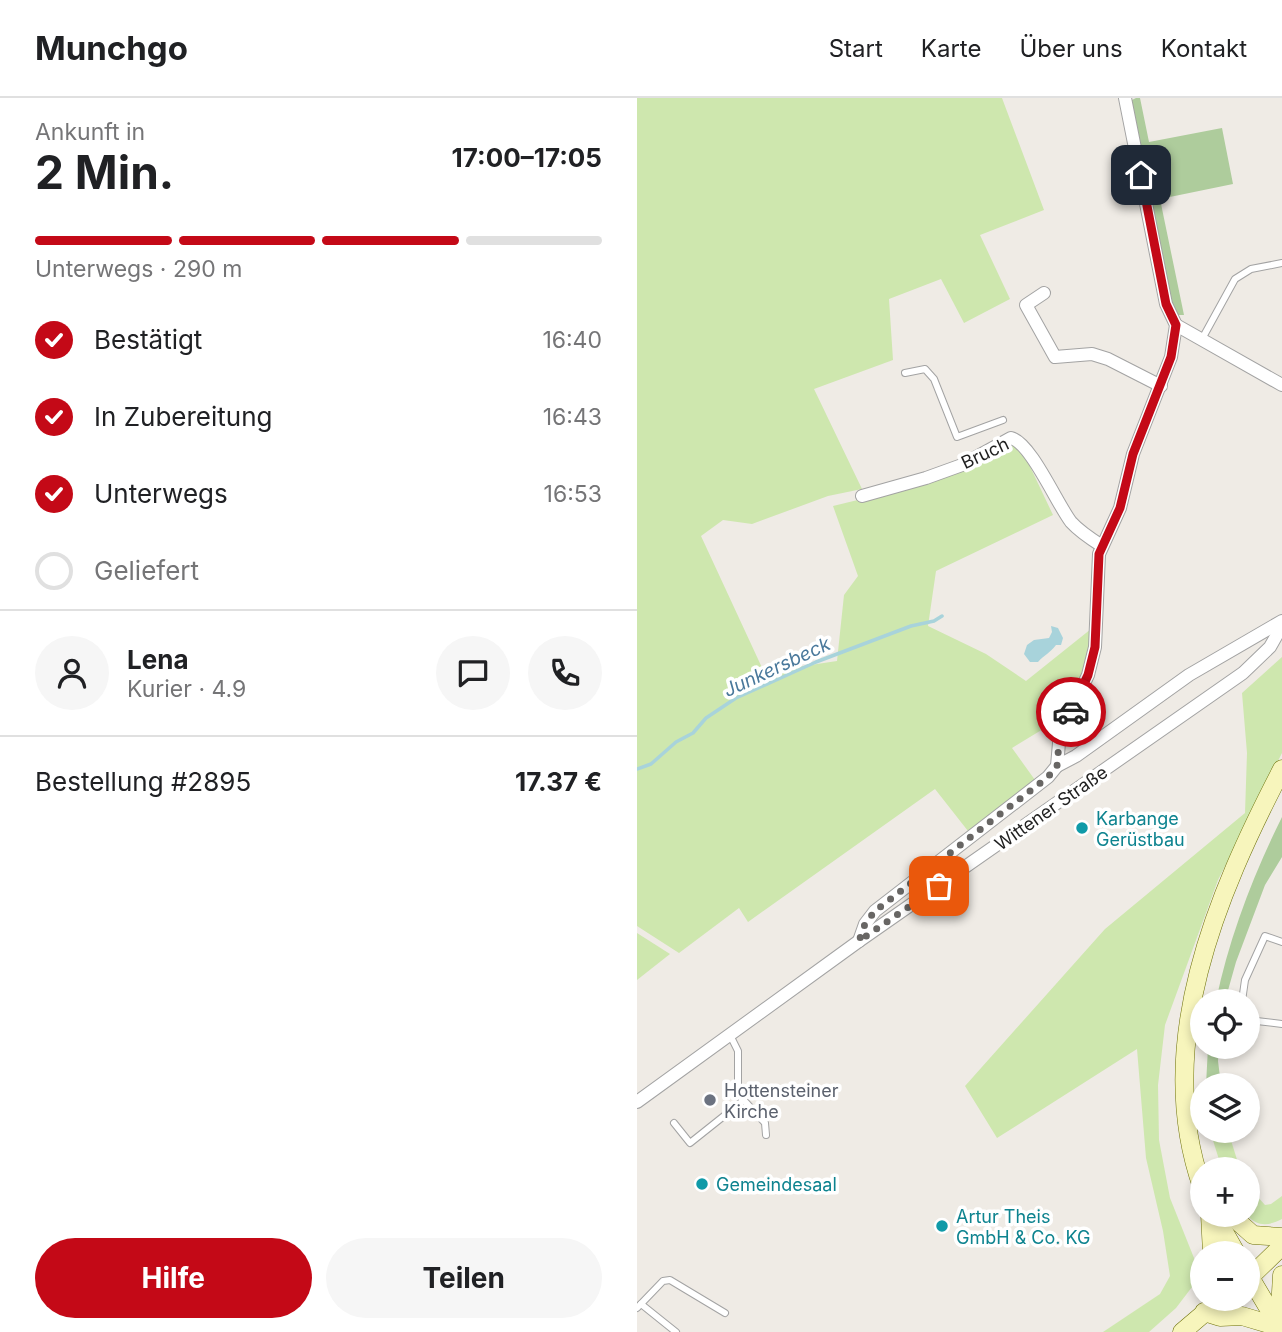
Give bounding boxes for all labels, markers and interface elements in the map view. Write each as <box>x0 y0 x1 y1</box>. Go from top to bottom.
text: Munchgo <box>35 28 188 68</box>
text: Start <box>829 34 883 63</box>
text: Karte <box>921 34 981 63</box>
text: Über uns <box>1019 34 1123 63</box>
text: Kontakt <box>1161 34 1247 63</box>
text: Ankunft in <box>35 118 145 146</box>
text: 17:00–17:05 <box>452 142 602 173</box>
text: 2 Min. <box>35 144 174 200</box>
pin <box>1111 145 1171 205</box>
icon: home <box>1122 156 1160 194</box>
text: Unterwegs · 290 m <box>35 255 242 283</box>
icon: check <box>35 321 73 359</box>
text: Bestätigt <box>94 324 202 355</box>
text: 16:40 <box>542 326 602 354</box>
icon: check <box>35 398 73 436</box>
text: In Zubereitung <box>94 401 272 432</box>
text: 16:43 <box>543 403 602 431</box>
street label: Bruch <box>958 433 1012 473</box>
icon: check <box>35 475 73 513</box>
text: Unterwegs <box>94 478 228 509</box>
text: 16:53 <box>544 480 602 508</box>
text: Geliefert <box>94 555 199 586</box>
water label: Junkersbeck <box>720 632 835 702</box>
button: person <box>35 636 109 710</box>
button: chat <box>436 636 510 710</box>
button: phone <box>528 636 602 710</box>
text: Lena <box>127 644 188 675</box>
text: Kurier · 4.9 <box>127 675 246 703</box>
courier <box>1036 677 1106 747</box>
icon: car <box>1052 693 1090 731</box>
street label: Wittener Straße <box>991 761 1111 855</box>
text: Bestellung #2895 <box>35 766 251 797</box>
text: 17.37 € <box>515 766 602 797</box>
place label: Karbange Gerüstbau <box>1096 808 1185 850</box>
marker: Karbange Gerüstbau <box>1074 820 1090 836</box>
pin <box>909 856 969 916</box>
icon: bag <box>920 867 958 905</box>
map controls <box>1190 989 1260 1311</box>
button: locate <box>1190 989 1260 1059</box>
button: layers <box>1190 1073 1260 1143</box>
place label: Hottensteiner Kirche <box>724 1080 839 1122</box>
marker: Hottensteiner Kirche <box>702 1092 718 1108</box>
button: + <box>1190 1157 1260 1227</box>
place label: Gemeindesaal <box>716 1174 837 1195</box>
marker: Gemeindesaal <box>694 1176 710 1192</box>
place label: Artur Theis GmbH & Co. KG <box>956 1206 1090 1248</box>
marker: Artur Theis GmbH & Co. KG <box>934 1218 950 1234</box>
button: Hilfe <box>35 1238 312 1318</box>
button: Teilen <box>326 1238 602 1318</box>
button: − <box>1190 1241 1260 1311</box>

